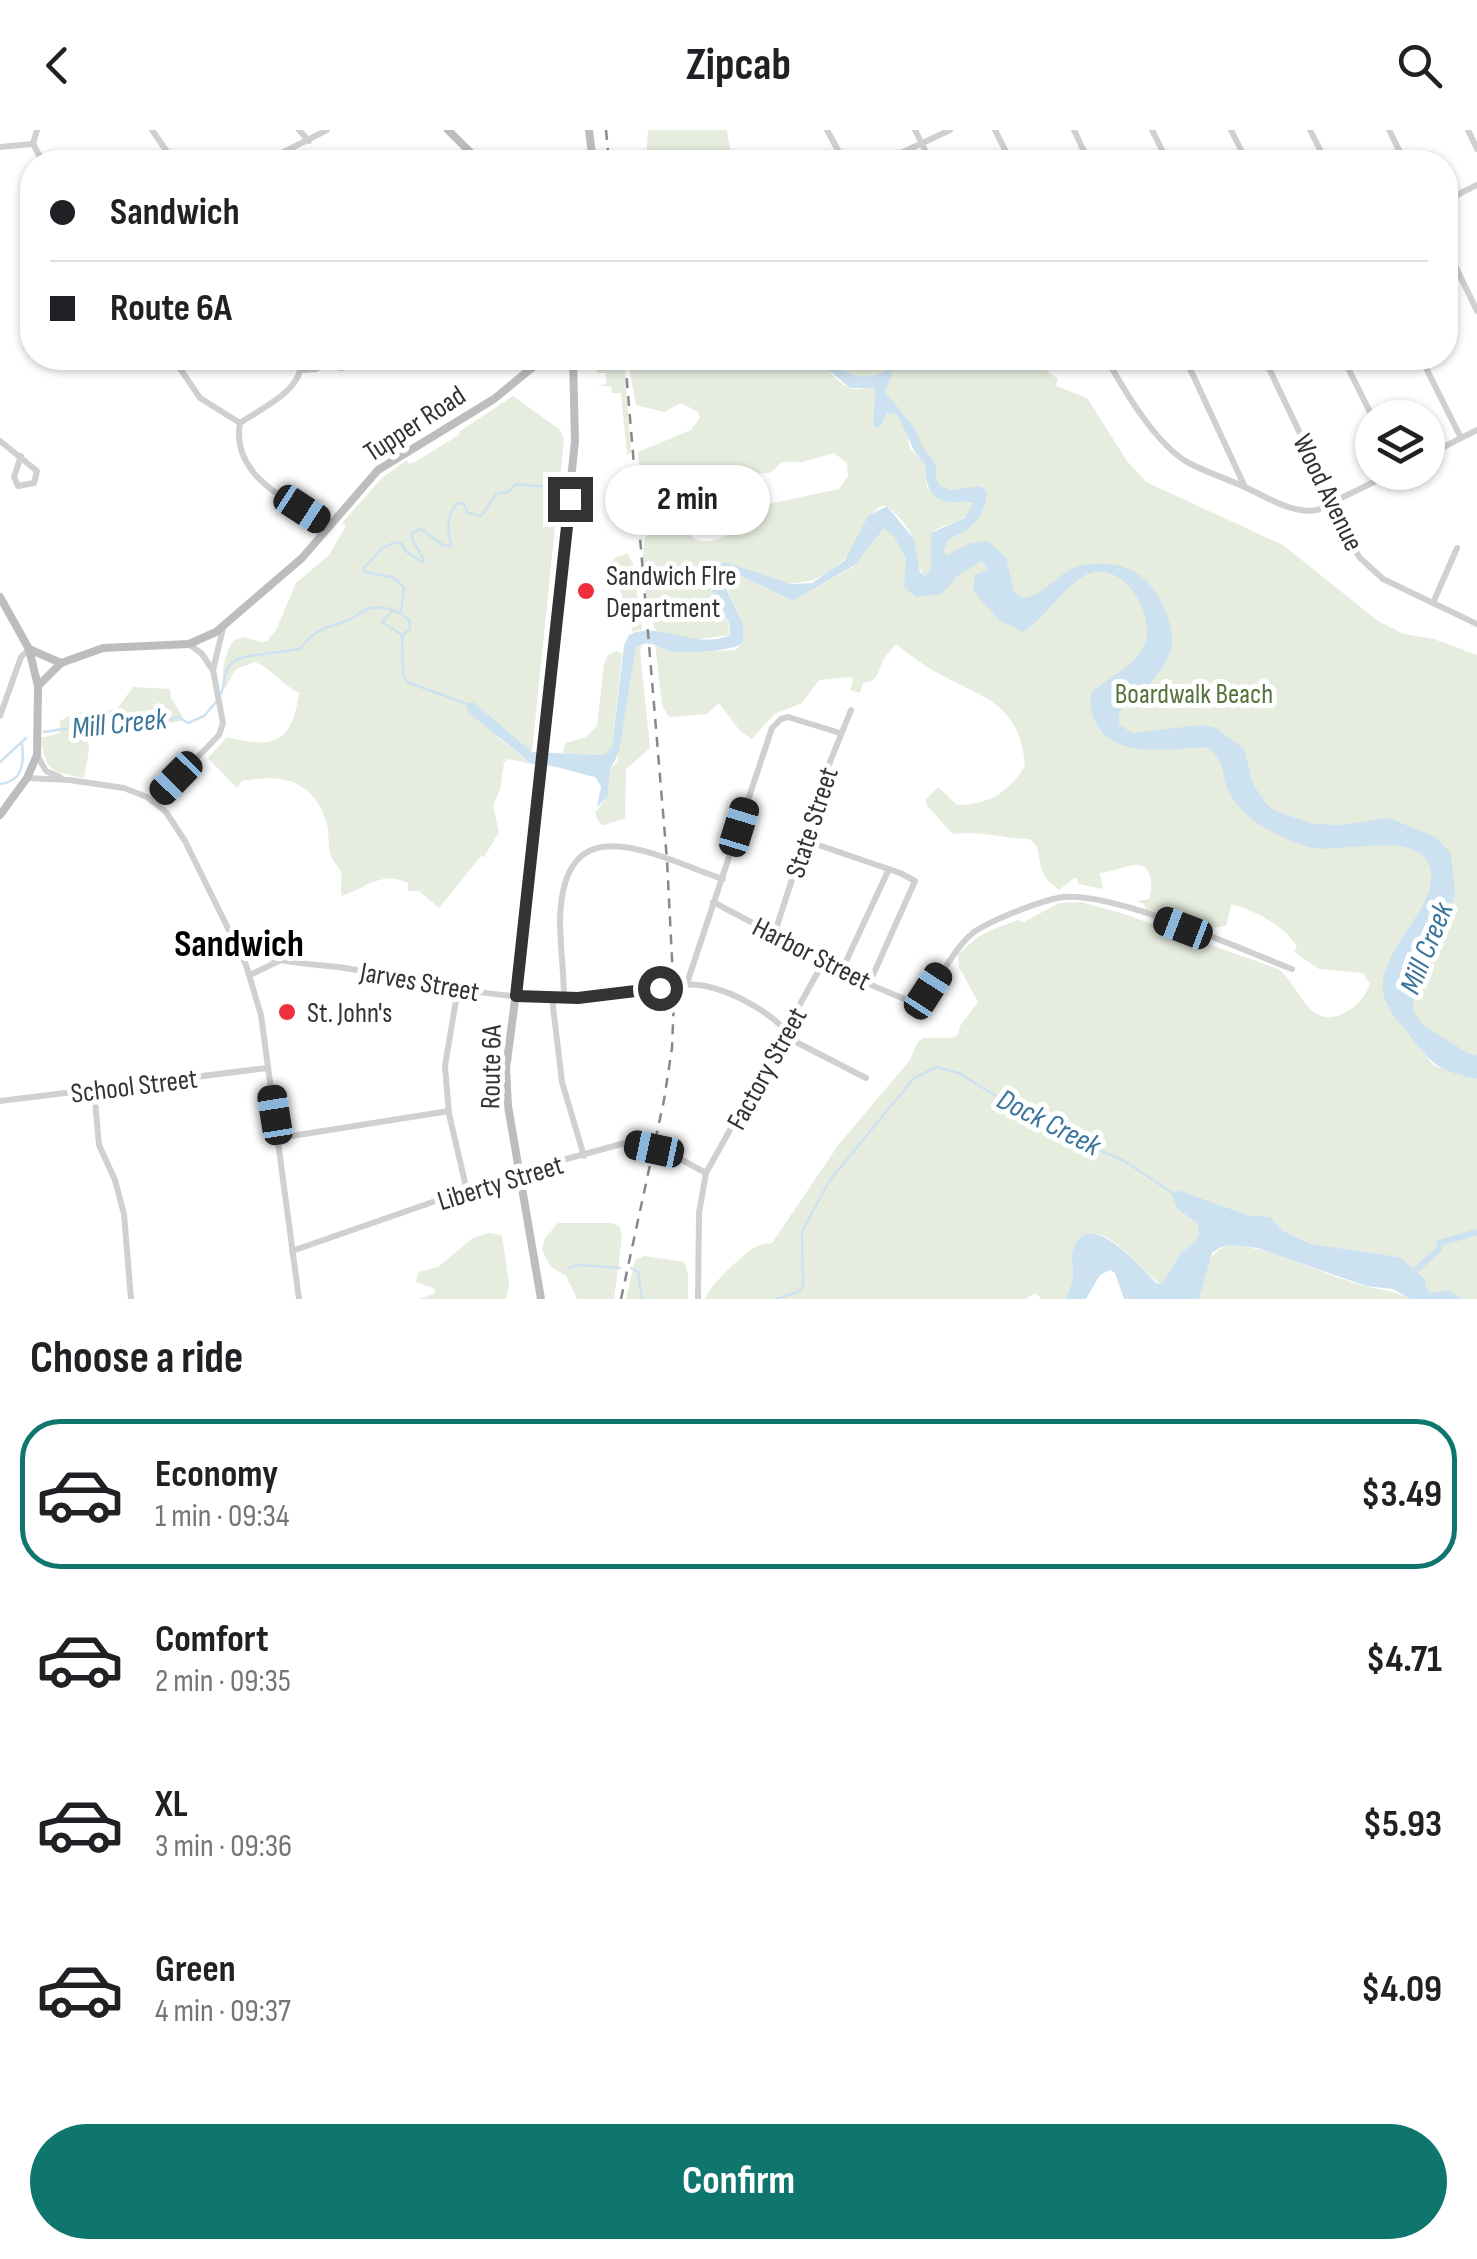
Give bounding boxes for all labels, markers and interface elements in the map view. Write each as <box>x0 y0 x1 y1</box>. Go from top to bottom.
icon: back <box>30 38 85 93</box>
text: Zipcab <box>686 38 791 93</box>
icon: search <box>1392 38 1447 93</box>
text: Sandwich <box>110 190 240 235</box>
text: Route 6A <box>110 286 232 331</box>
street label: Tupper Road <box>358 379 472 469</box>
map controls <box>1355 400 1445 490</box>
button: layers <box>1355 400 1445 490</box>
street label: Wood Avenue <box>1285 429 1370 556</box>
callout: 2 min <box>605 464 770 534</box>
route end <box>548 477 593 522</box>
car <box>269 480 335 538</box>
text: 2 min <box>657 480 718 519</box>
place label: Sandwich FIre Department <box>606 560 737 625</box>
marker: Sandwich FIre Department <box>575 580 597 602</box>
park label: Boardwalk Beach <box>1115 678 1273 711</box>
water label: Mill Creek <box>70 701 169 747</box>
car <box>144 746 208 810</box>
street label: State Street <box>779 763 846 882</box>
car <box>716 794 762 860</box>
water label: Mill Creek <box>1392 897 1462 999</box>
car <box>1150 903 1216 953</box>
street label: Harbor Street <box>747 911 876 998</box>
district label: Sandwich <box>174 922 304 967</box>
street label: Jarves Street <box>357 956 482 1009</box>
car <box>899 958 957 1024</box>
route start <box>638 966 683 1011</box>
place label: St. John's <box>307 997 392 1030</box>
marker: St. John's <box>276 1001 298 1023</box>
street label: Factory Street <box>720 1002 814 1136</box>
street label: Route 6A <box>474 1024 509 1109</box>
street label: School Street <box>69 1062 199 1111</box>
water label: Dock Creek <box>991 1082 1107 1165</box>
car <box>255 1083 295 1147</box>
car <box>622 1128 686 1170</box>
street label: Liberty Street <box>434 1149 567 1218</box>
text: Choose a ride <box>30 1331 243 1386</box>
icon: car <box>35 1449 125 1539</box>
text: Economy <box>155 1452 278 1497</box>
text: $3.49 <box>1361 1472 1442 1517</box>
text: 1 min · 09:34 <box>155 1497 289 1536</box>
icon: car <box>35 1614 125 1704</box>
text: Comfort <box>155 1617 269 1662</box>
text: $4.71 <box>1366 1637 1442 1682</box>
text: 2 min · 09:35 <box>155 1662 291 1701</box>
icon: car <box>35 1779 125 1869</box>
text: XL <box>155 1782 188 1827</box>
text: $5.93 <box>1363 1802 1442 1847</box>
text: 3 min · 09:36 <box>155 1827 292 1866</box>
icon: car <box>35 1944 125 2034</box>
text: Green <box>155 1947 236 1992</box>
text: $4.09 <box>1361 1967 1442 2012</box>
text: 4 min · 09:37 <box>155 1992 291 2031</box>
button: Confirm <box>30 2124 1447 2239</box>

